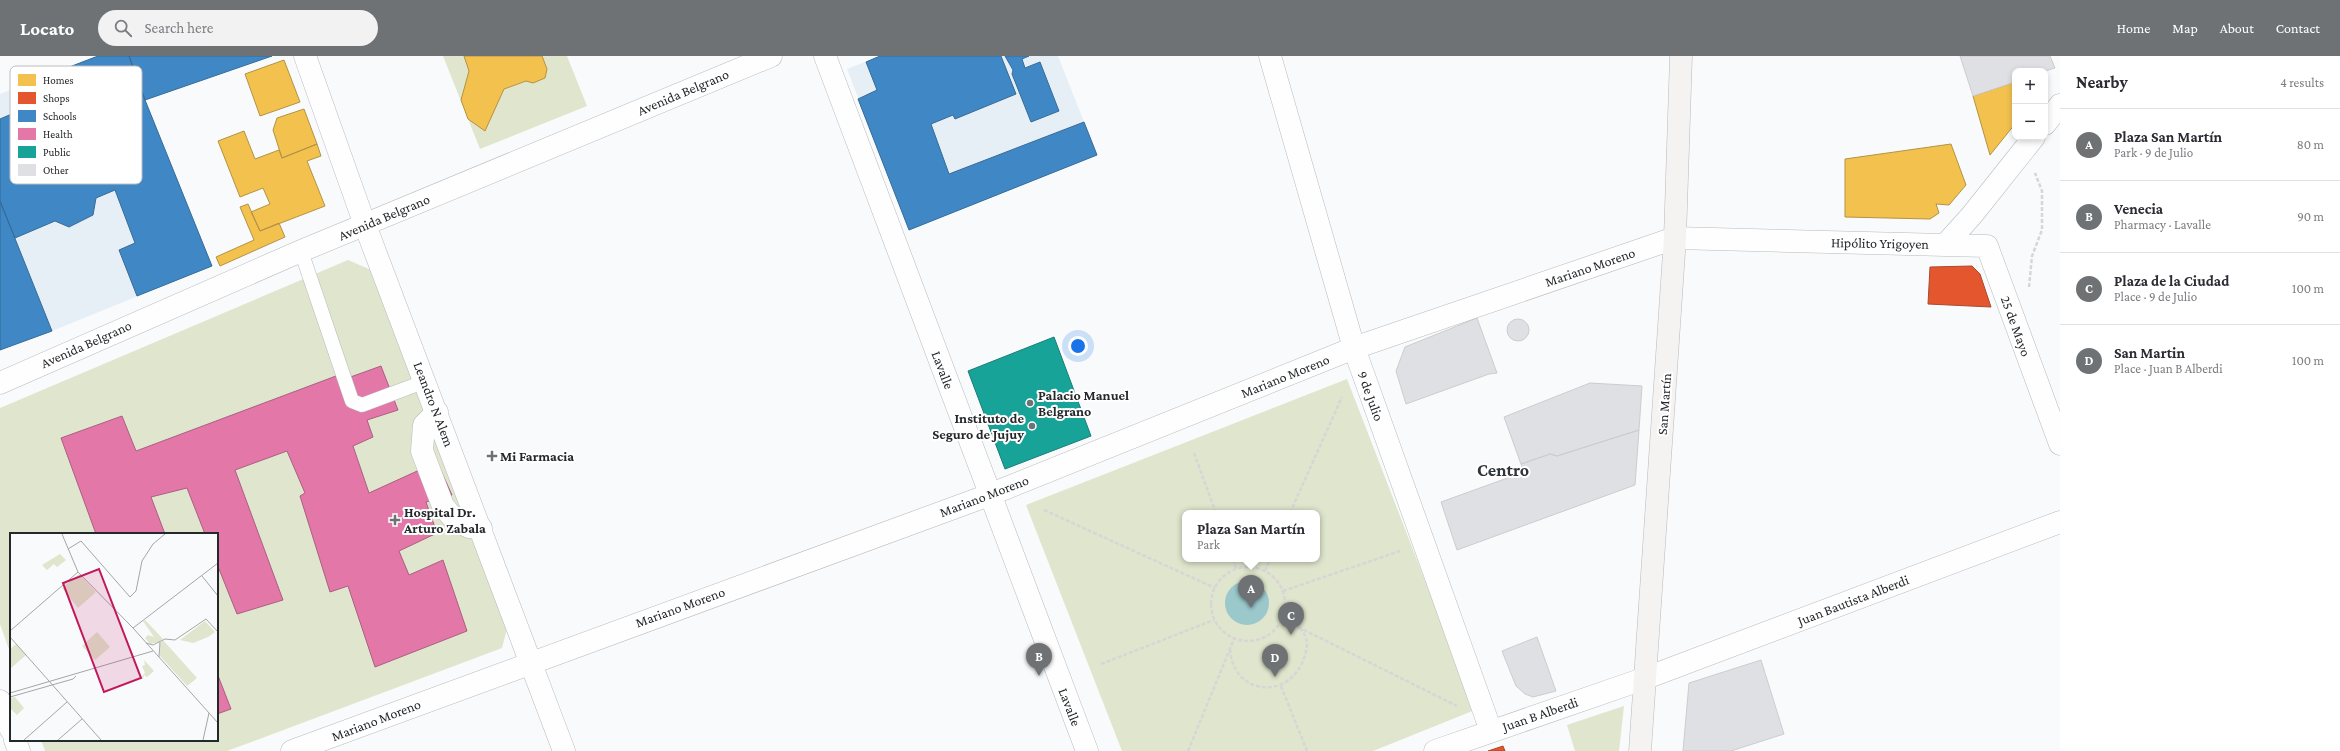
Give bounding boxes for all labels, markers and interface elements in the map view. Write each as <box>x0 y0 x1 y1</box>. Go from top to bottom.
search box <box>98 10 378 46</box>
icon: search <box>112 17 134 39</box>
text: Locato <box>20 18 74 39</box>
text: Search here <box>144 20 213 36</box>
text: Home <box>2117 20 2150 36</box>
text: Map <box>2172 20 2198 36</box>
text: About <box>2220 20 2254 36</box>
text: Contact <box>2276 20 2320 36</box>
legend <box>10 66 142 184</box>
street label: Avenida Belgrano <box>635 66 731 118</box>
map controls <box>2012 68 2048 140</box>
button: + <box>2012 68 2048 104</box>
text: Nearby <box>2076 73 2128 92</box>
text: Homes <box>43 74 74 86</box>
text: 4 results <box>2280 75 2324 90</box>
text: Shops <box>43 92 70 105</box>
button: − <box>2012 104 2048 140</box>
text: Schools <box>43 110 77 122</box>
text: Health <box>43 128 73 140</box>
text: Plaza San Martín <box>2114 129 2222 145</box>
text: A <box>2085 137 2093 152</box>
text: 80 m <box>2297 137 2324 152</box>
text: Park · 9 de Julio <box>2114 145 2193 160</box>
text: Public <box>43 146 71 158</box>
text: Other <box>43 164 69 176</box>
street label: Avenida Belgrano <box>336 191 432 243</box>
text: Venecia <box>2114 201 2163 217</box>
text: B <box>2085 209 2093 224</box>
text: 90 m <box>2297 209 2324 224</box>
text: Pharmacy · Lavalle <box>2114 217 2211 232</box>
street label: Hipólito Yrigoyen <box>1831 234 1930 252</box>
street label: Mariano Moreno <box>1543 244 1637 290</box>
text: Plaza de la Ciudad <box>2114 273 2229 289</box>
text: C <box>2085 281 2093 296</box>
text: 100 m <box>2292 281 2324 296</box>
text: Place · 9 de Julio <box>2114 289 2197 304</box>
street label: 25 de Mayo <box>1998 293 2034 359</box>
street label: Avenida Belgrano <box>38 317 134 371</box>
your location <box>1068 336 1088 356</box>
text: San Martin <box>2114 345 2185 361</box>
street label: Lavalle <box>928 349 958 391</box>
street label: Mariano Moreno <box>1238 351 1332 401</box>
text: D <box>2085 353 2093 368</box>
text: 100 m <box>2292 353 2324 368</box>
street label: Leandro N Alem <box>410 359 458 449</box>
text: Place · Juan B Alberdi <box>2114 361 2223 376</box>
street label: 9 de Julio <box>1355 369 1387 423</box>
street label: San Martín <box>1654 372 1674 436</box>
place label: Palacio Manuel Belgrano <box>1038 387 1129 419</box>
marker: Palacio Manuel Belgrano <box>1025 398 1035 408</box>
place label: Instituto de Seguro de Jujuy <box>932 410 1024 443</box>
marker: Instituto de Seguro de Jujuy <box>1027 421 1037 431</box>
place label: Mi Farmacia <box>500 448 574 464</box>
marker: Mi Farmacia <box>487 451 497 461</box>
district label: Centro <box>1477 460 1529 480</box>
street label: Mariano Moreno <box>937 472 1031 520</box>
place label: Hospital Dr. Arturo Zabala <box>403 504 486 536</box>
popup <box>1182 510 1320 562</box>
marker: Hospital Dr. Arturo Zabala <box>389 514 401 526</box>
text: Plaza San Martín <box>1197 521 1305 537</box>
inset map <box>10 533 218 741</box>
text: Park <box>1197 537 1220 552</box>
street label: Juan Bautista Alberdi <box>1793 571 1911 629</box>
pin: A <box>1238 575 1264 608</box>
street label: Mariano Moreno <box>633 583 727 631</box>
pin: C <box>1278 602 1304 635</box>
pin: B <box>1026 643 1052 676</box>
pin: D <box>1262 644 1288 677</box>
street label: Lavalle <box>1055 686 1085 728</box>
street label: Juan B Alberdi <box>1498 693 1580 735</box>
street label: Mariano Moreno <box>329 696 423 744</box>

